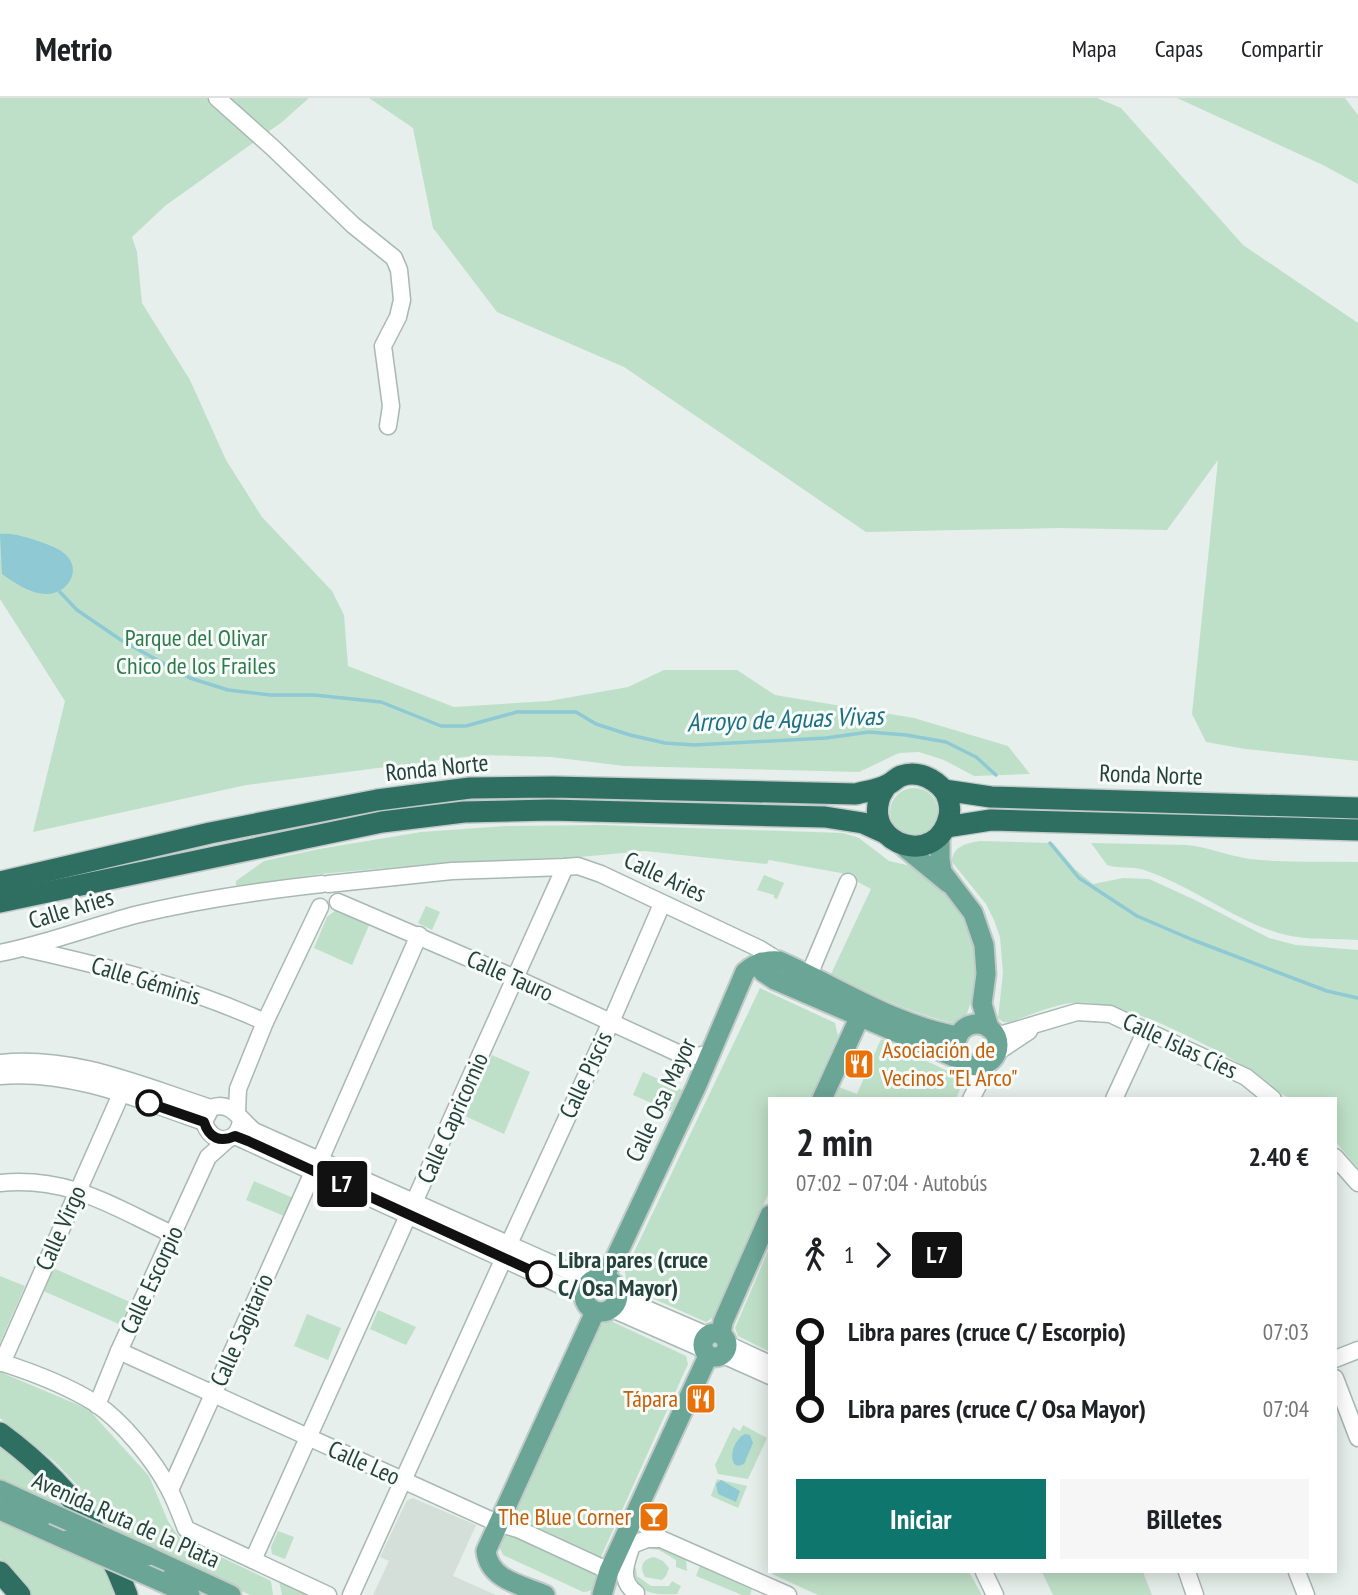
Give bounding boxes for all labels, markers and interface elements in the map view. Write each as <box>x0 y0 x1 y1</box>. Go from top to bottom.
text: Metrio <box>35 27 112 70</box>
text: Mapa <box>1072 33 1117 64</box>
text: Capas <box>1155 33 1203 64</box>
text: Compartir <box>1241 33 1323 64</box>
park label: Parque del Olivar Chico de los Frailes <box>116 622 276 681</box>
water label: Arroyo de Aguas Vivas <box>686 699 886 738</box>
street label: Ronda Norte <box>384 747 490 788</box>
street label: Ronda Norte <box>1099 757 1203 792</box>
street label: Calle Aries <box>619 844 711 909</box>
street label: Calle Aries <box>25 881 117 936</box>
street label: Calle Tauro <box>462 943 558 1008</box>
street label: Calle Géminis <box>88 949 205 1012</box>
street label: Calle Islas Cíes <box>1118 1006 1242 1086</box>
street label: Calle Piscis <box>552 1026 619 1123</box>
street label: Calle Osa Mayor <box>618 1032 703 1167</box>
place label: Asociación de Vecinos "El Arco" <box>881 1034 1018 1093</box>
street label: Calle Capricornio <box>410 1047 495 1188</box>
restaurant icon: Asociación de Vecinos "El Arco" <box>842 1047 876 1081</box>
unlabelled marker <box>136 1090 162 1116</box>
text: 2 min <box>796 1117 873 1166</box>
text: 2.40 € <box>1248 1140 1309 1173</box>
line badge: L7 <box>310 1161 374 1207</box>
text: L7 <box>331 1168 353 1199</box>
text: 07:02 – 07:04 · Autobús <box>796 1168 987 1197</box>
street label: Calle Virgo <box>28 1181 93 1275</box>
street label: Calle Escorpio <box>113 1221 190 1339</box>
icon: walk <box>796 1236 834 1274</box>
icon: forward <box>864 1236 902 1274</box>
text: L7 <box>926 1239 948 1270</box>
text: 1 <box>844 1240 854 1269</box>
place label: Libra pares (cruce C/ Osa Mayor) <box>558 1244 708 1303</box>
marker: Libra pares (cruce C/ Osa Mayor) <box>526 1261 552 1287</box>
street label: Calle Sagitario <box>203 1269 280 1391</box>
text: Libra pares (cruce C/ Escorpio) <box>848 1315 1126 1348</box>
text: 07:03 <box>1263 1317 1309 1346</box>
restaurant icon: Tápara <box>684 1382 718 1416</box>
place label: Tápara <box>623 1383 678 1414</box>
text: Libra pares (cruce C/ Osa Mayor) <box>848 1392 1146 1425</box>
text: 07:04 <box>1263 1394 1309 1423</box>
street label: Calle Leo <box>323 1433 405 1492</box>
street label: Avenida Ruta de la Plata <box>28 1464 225 1575</box>
button: Iniciar <box>796 1479 1046 1559</box>
button: Billetes <box>1060 1479 1309 1559</box>
bar icon: The Blue Corner <box>637 1500 671 1534</box>
place label: The Blue Corner <box>498 1501 631 1532</box>

